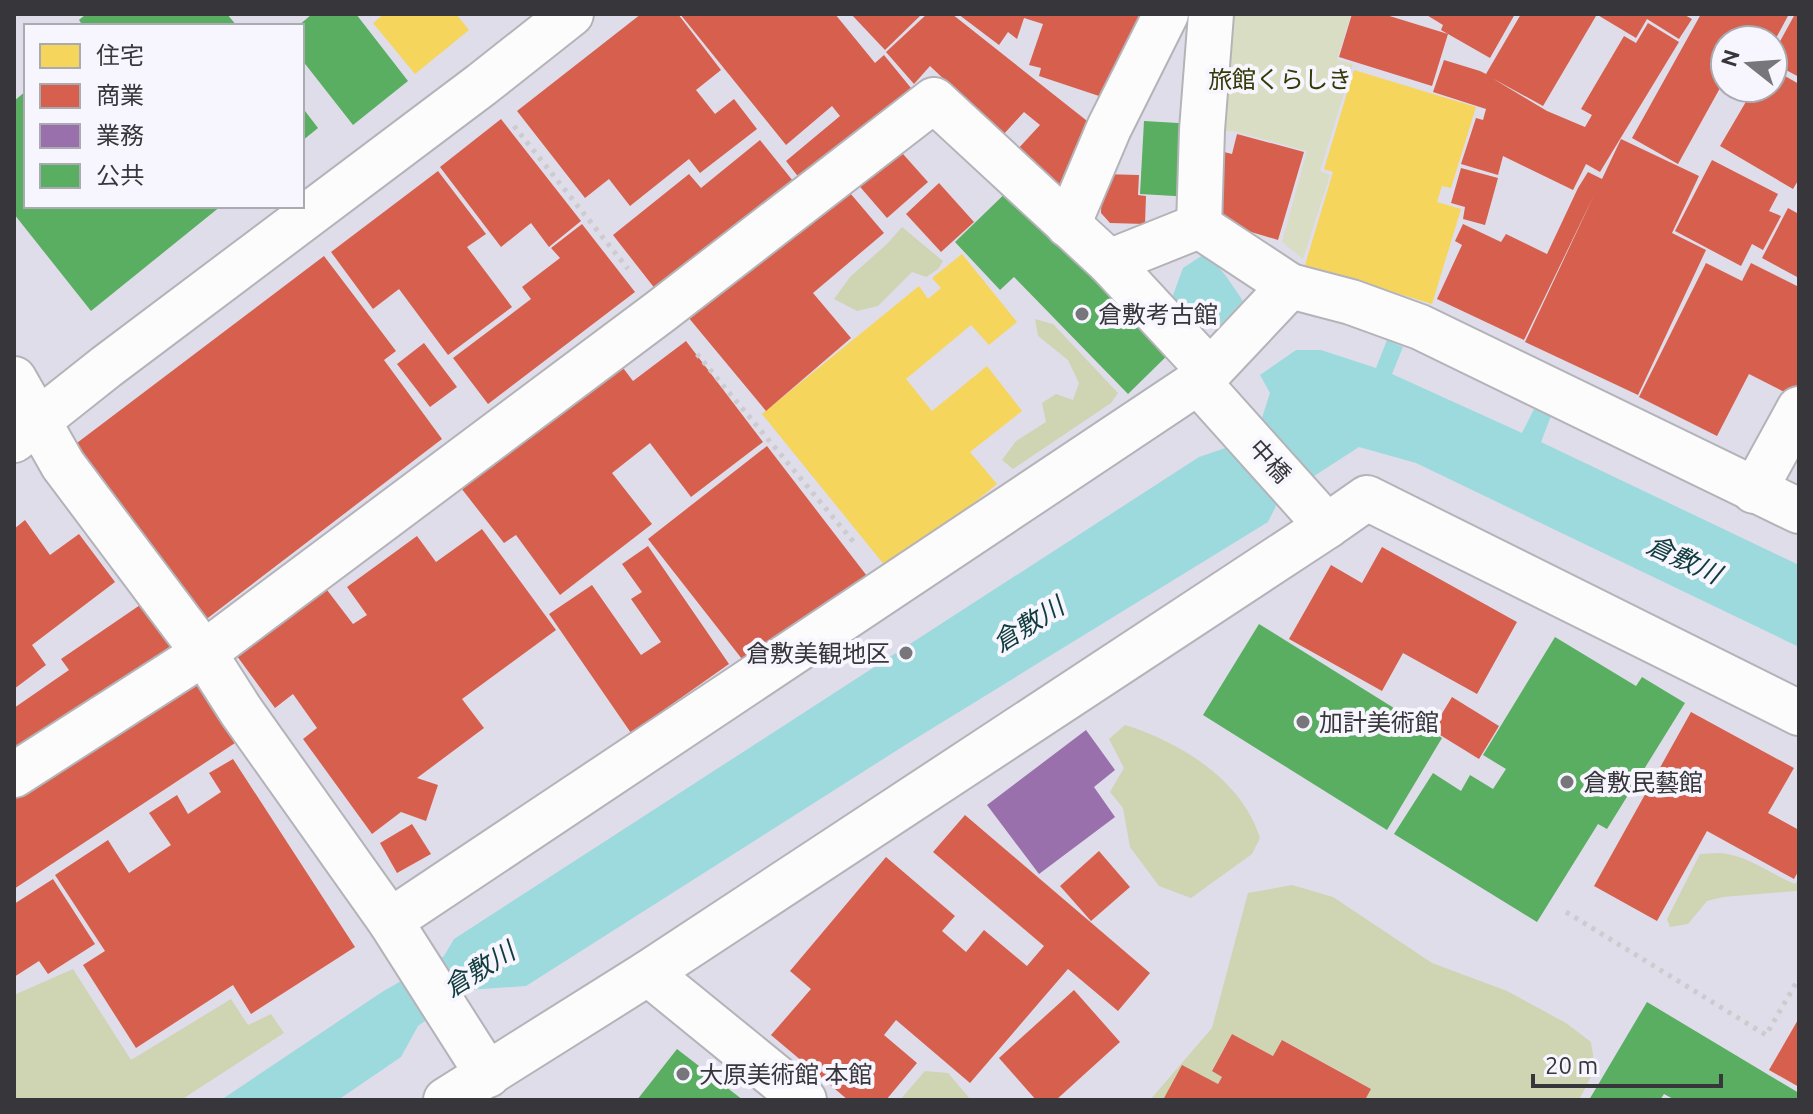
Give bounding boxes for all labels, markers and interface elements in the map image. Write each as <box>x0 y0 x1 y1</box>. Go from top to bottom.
legend <box>24 24 304 208</box>
north arrow <box>1709 24 1789 104</box>
text: 住宅 <box>96 42 144 69</box>
text: N <box>1715 46 1744 70</box>
park label: 旅館くらしき <box>1208 66 1352 93</box>
text: 商業 <box>96 82 144 109</box>
text: 業務 <box>96 122 144 149</box>
text: 公共 <box>96 162 144 189</box>
place label: 倉敷考古館 <box>1098 301 1218 328</box>
marker: 倉敷考古館 <box>1073 305 1091 323</box>
street label: 中橋 <box>1244 434 1296 488</box>
water label: 倉敷川 <box>1643 529 1728 590</box>
water label: 倉敷川 <box>987 589 1071 657</box>
place label: 倉敷美観地区 <box>746 640 890 667</box>
marker: 倉敷美観地区 <box>897 644 915 662</box>
place label: 加計美術館 <box>1319 709 1439 736</box>
marker: 加計美術館 <box>1294 713 1312 731</box>
place label: 倉敷民藝館 <box>1583 769 1703 796</box>
marker: 倉敷民藝館 <box>1558 773 1576 791</box>
water label: 倉敷川 <box>438 934 522 1002</box>
scale bar <box>1533 1038 1721 1088</box>
text: 20 m <box>1545 1052 1598 1079</box>
place label: 大原美術館 本館 <box>699 1061 873 1088</box>
marker: 大原美術館 本館 <box>674 1065 692 1083</box>

